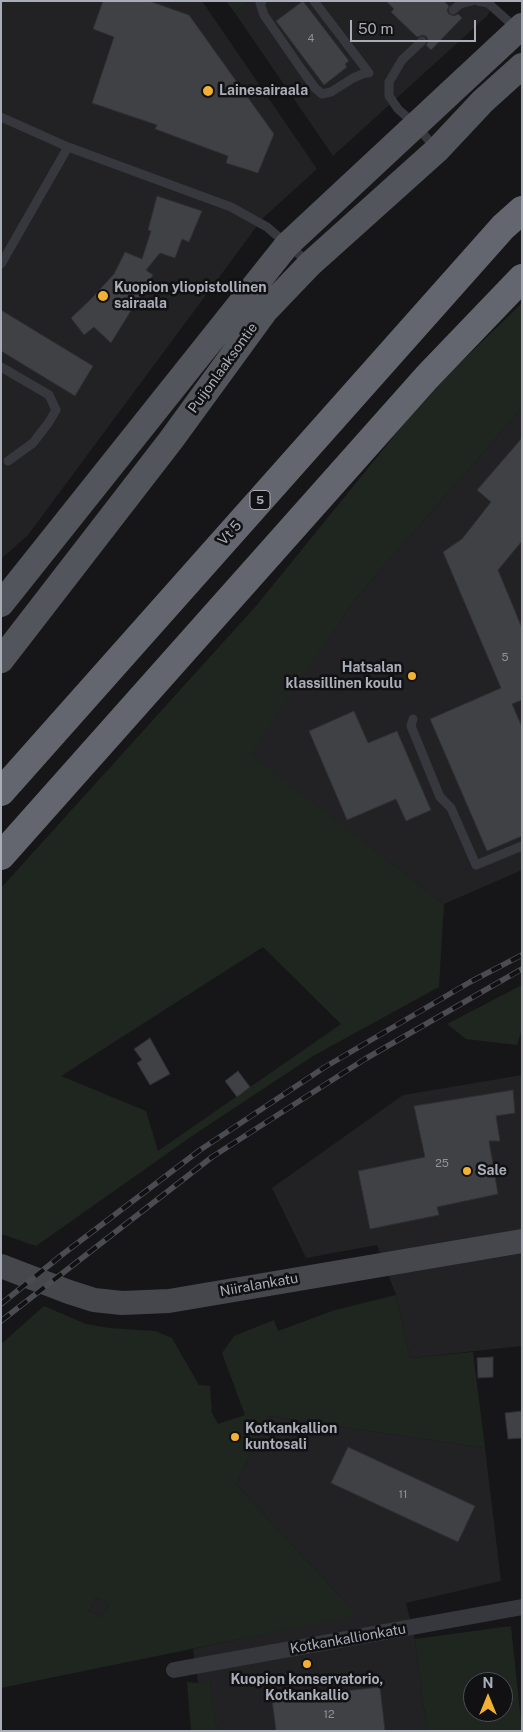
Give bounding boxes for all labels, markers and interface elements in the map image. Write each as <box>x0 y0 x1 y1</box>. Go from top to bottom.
scale bar <box>353 10 479 42</box>
text: 50 m <box>358 20 393 37</box>
house number: 4 <box>308 32 314 46</box>
place label: Lainesairaala <box>219 83 308 99</box>
marker: Lainesairaala <box>201 84 215 98</box>
place label: Kuopion yliopistollinen sairaala <box>114 280 267 312</box>
marker: Kuopion yliopistollinen sairaala <box>96 289 110 303</box>
street label: Puijonlaaksontie <box>185 320 261 416</box>
road number: 5 <box>250 490 270 510</box>
street label: Vt 5 <box>215 517 245 549</box>
house number: 5 <box>501 651 509 665</box>
place label: Hatsalan klassillinen koulu <box>286 660 402 692</box>
marker: Hatsalan klassillinen koulu <box>406 670 418 682</box>
house number: 25 <box>435 1157 449 1171</box>
place label: Sale <box>477 1163 507 1179</box>
marker: Sale <box>461 1165 473 1177</box>
street label: Niiralankatu <box>219 1270 299 1300</box>
place label: Kotkankallion kuntosali <box>245 1421 337 1454</box>
marker: Kotkankallion kuntosali <box>229 1431 241 1443</box>
house number: 11 <box>399 1488 407 1502</box>
street label: Kotkankallionkatu <box>289 1621 407 1657</box>
marker: Kuopion konservatorio, Kotkankallio <box>301 1658 313 1670</box>
place label: Kuopion konservatorio, Kotkankallio <box>231 1672 383 1704</box>
north arrow <box>463 1672 513 1722</box>
text: N <box>483 1675 493 1691</box>
house number: 12 <box>323 1708 335 1722</box>

